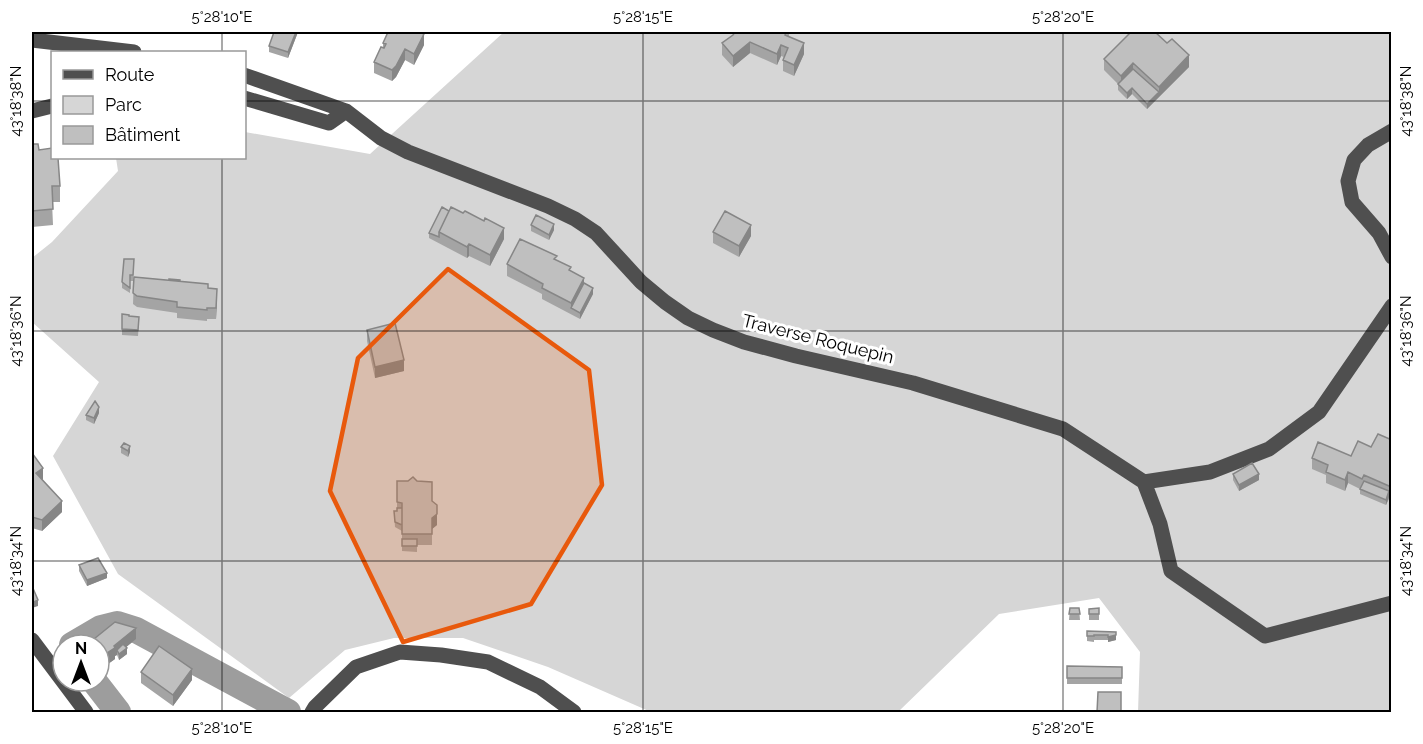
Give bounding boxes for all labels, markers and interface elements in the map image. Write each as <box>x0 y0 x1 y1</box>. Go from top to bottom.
text: 5°28'10"E <box>192 8 252 26</box>
text: 5°28'15"E <box>613 8 673 26</box>
text: 5°28'20"E <box>1032 8 1094 26</box>
legend <box>51 51 246 159</box>
text: Route <box>105 64 155 85</box>
text: 43°18'38"N <box>7 66 25 136</box>
text: 43°18'38"N <box>1397 66 1415 136</box>
text: Parc <box>105 94 142 115</box>
text: Bâtiment <box>105 124 180 145</box>
text: 43°18'36"N <box>7 296 25 366</box>
text: 43°18'36"N <box>1397 296 1415 366</box>
street label: Traverse Roquepin <box>740 310 896 367</box>
text: 43°18'34"N <box>7 526 25 596</box>
text: 43°18'34"N <box>1397 526 1415 596</box>
north arrow <box>51 633 111 693</box>
text: N <box>75 639 87 658</box>
text: 5°28'10"E <box>192 719 252 737</box>
text: 5°28'15"E <box>613 719 673 737</box>
text: 5°28'20"E <box>1032 719 1094 737</box>

